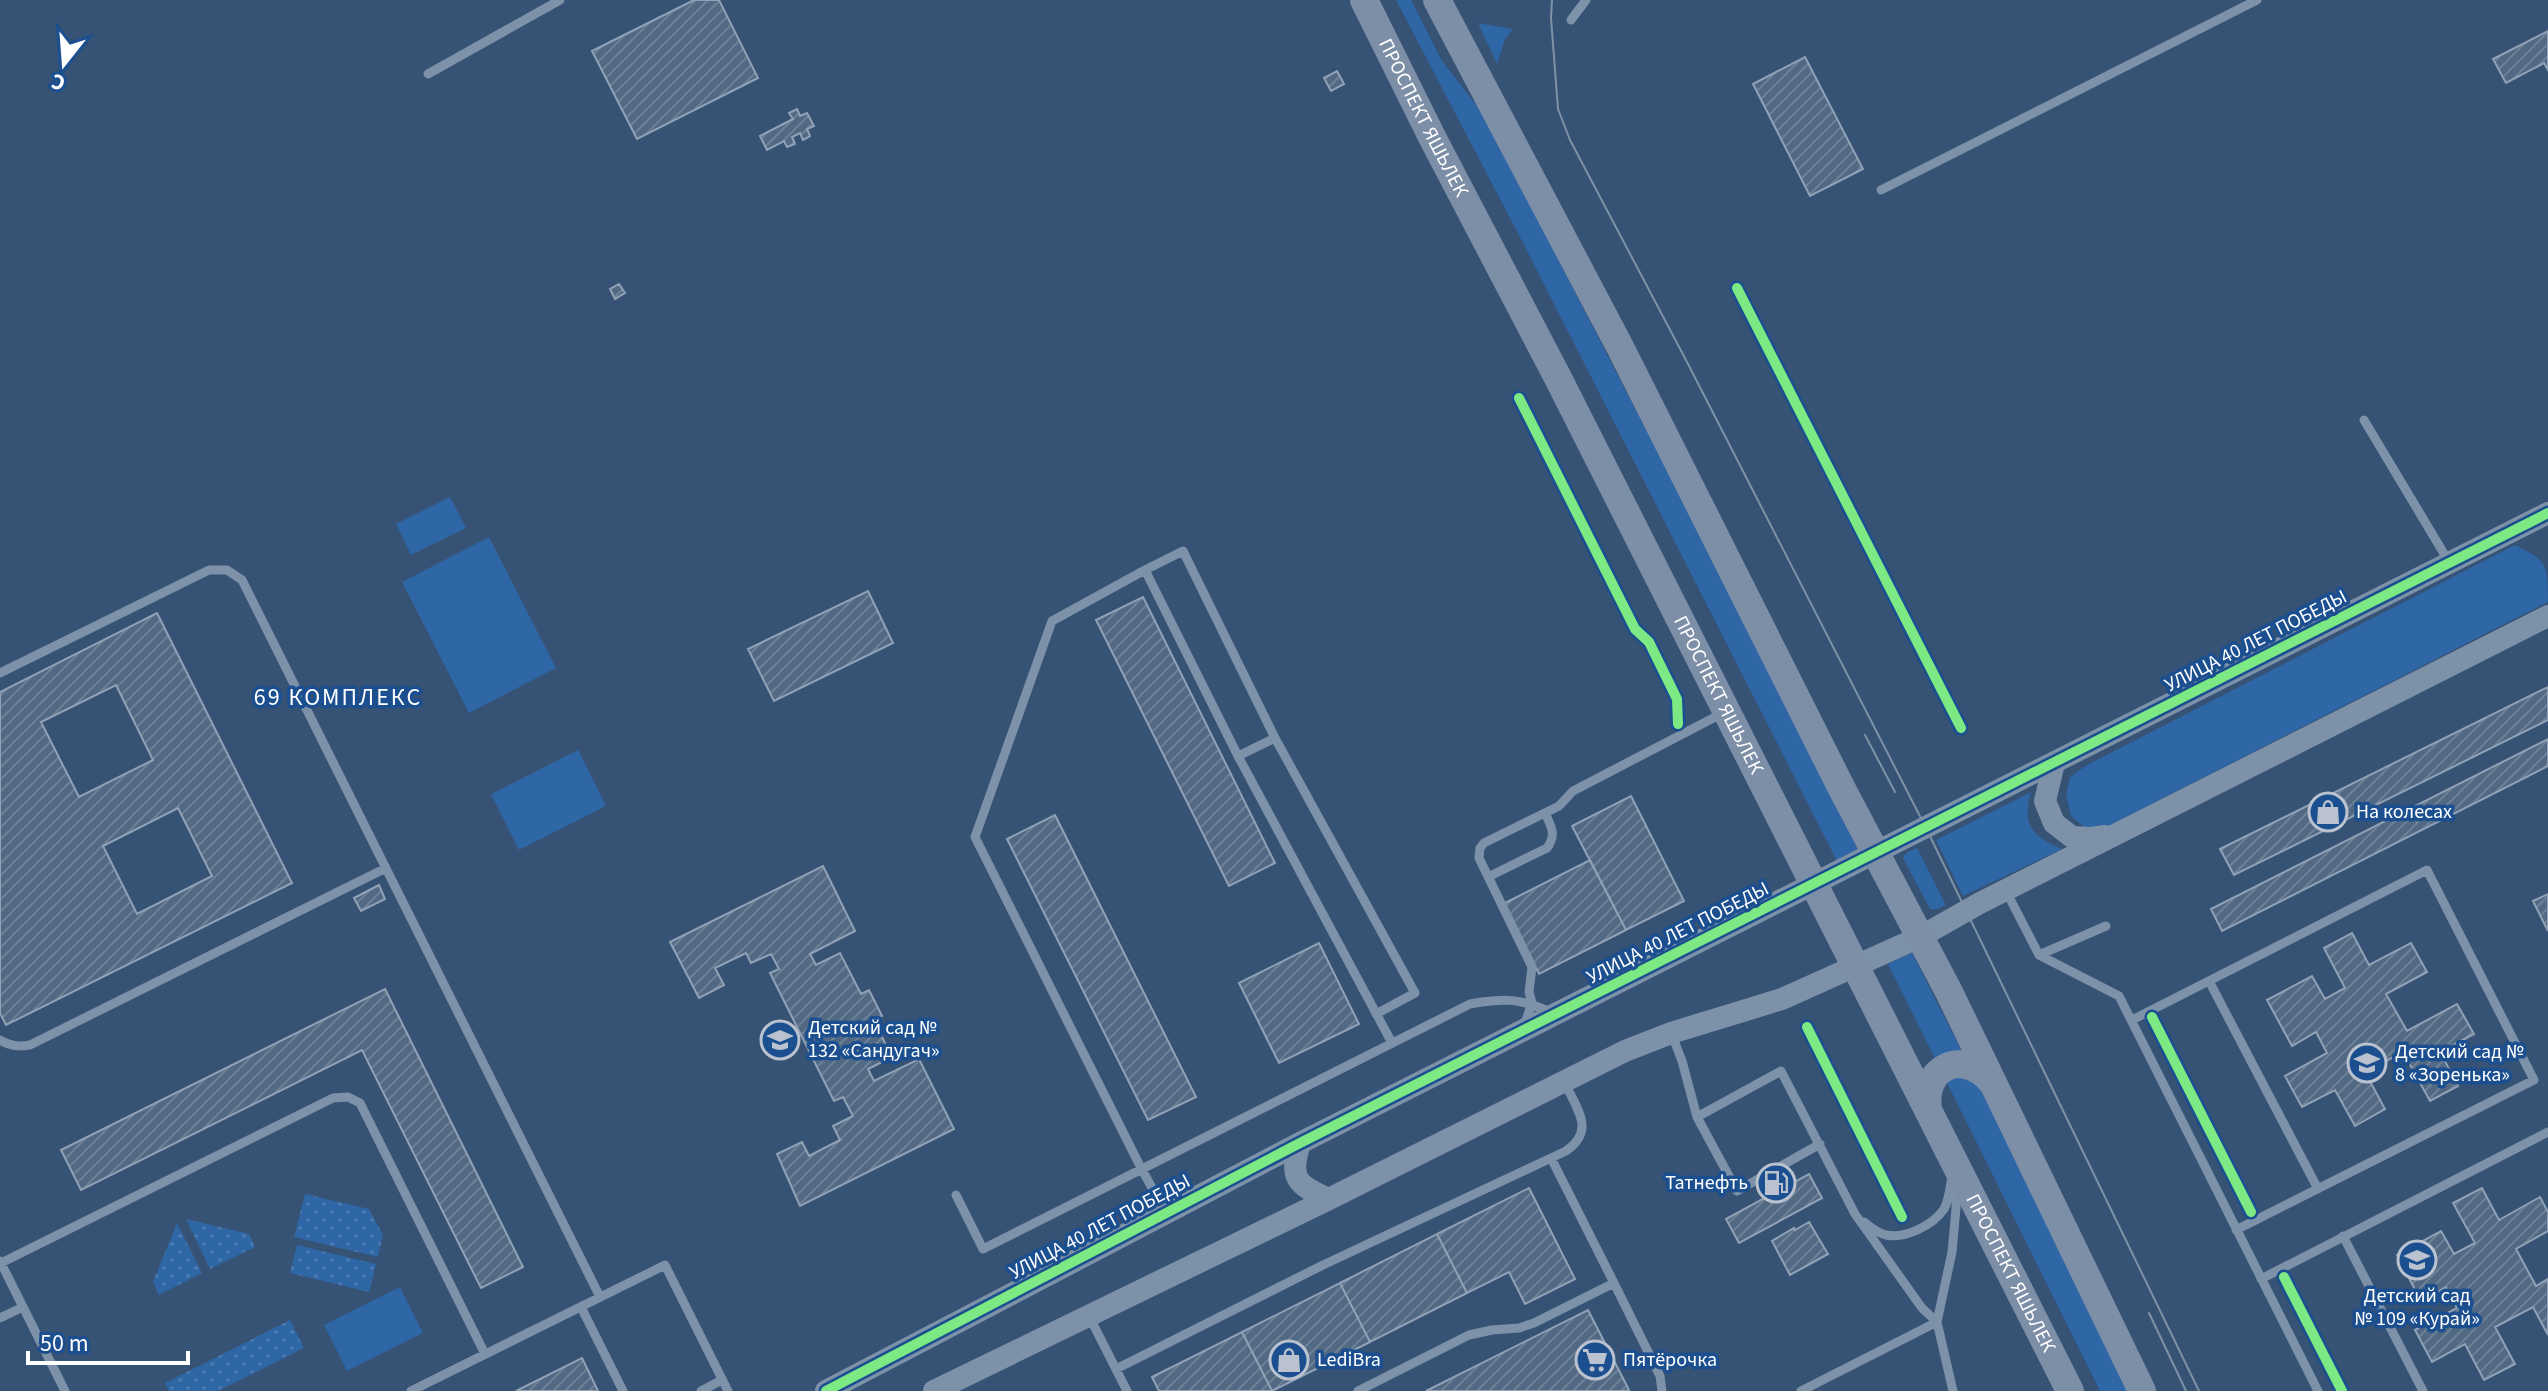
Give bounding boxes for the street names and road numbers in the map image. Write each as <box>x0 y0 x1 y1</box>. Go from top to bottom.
street label: ПРОСПЕКТ ЯШЬЛЕК <box>1371 34 1475 202</box>
street label: УЛИЦА 40 ЛЕТ ПОБЕДЫ <box>2160 583 2352 699</box>
street label: ПРОСПЕКТ ЯШЬЛЕК <box>1666 611 1770 779</box>
street label: УЛИЦА 40 ЛЕТ ПОБЕДЫ <box>1582 875 1774 991</box>
street label: УЛИЦА 40 ЛЕТ ПОБЕДЫ <box>1005 1167 1195 1287</box>
street label: ПРОСПЕКТ ЯШЬЛЕК <box>1959 1189 2062 1358</box>

